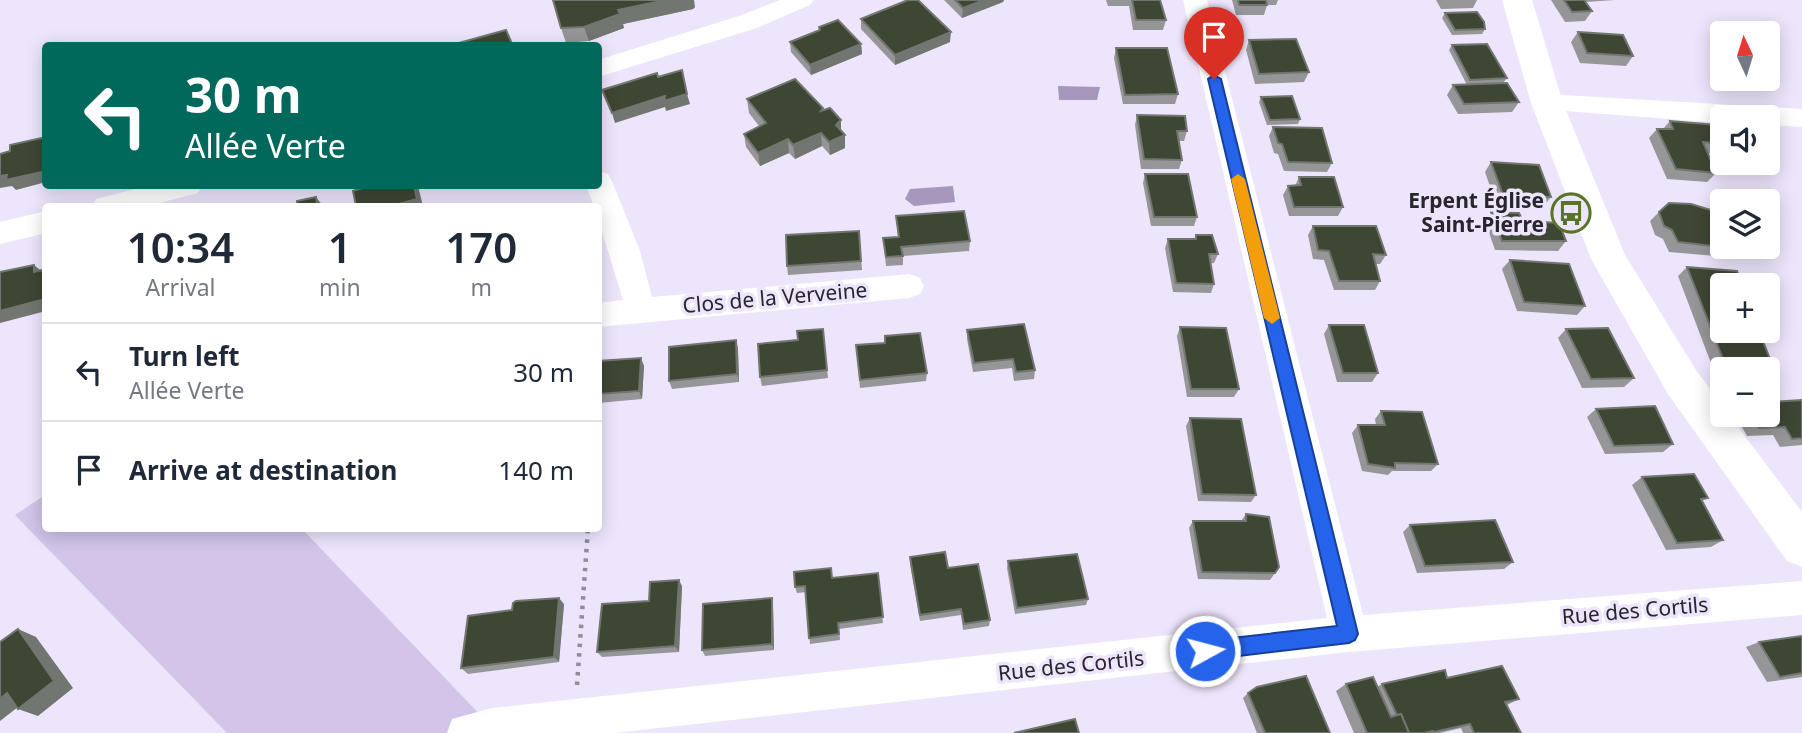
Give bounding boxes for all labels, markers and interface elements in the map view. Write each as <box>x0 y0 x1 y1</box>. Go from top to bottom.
pin <box>1184 7 1244 79</box>
icon: arrive <box>1195 18 1233 56</box>
north arrow <box>1710 21 1780 91</box>
map controls <box>1710 21 1780 427</box>
text: 30 m <box>185 61 302 127</box>
icon: left <box>70 70 161 161</box>
button: sound <box>1710 105 1780 175</box>
text: Allée Verte <box>185 124 346 167</box>
place label: Erpent Église Saint-Pierre <box>1408 186 1544 238</box>
button: layers <box>1710 189 1780 259</box>
bus stop icon: Erpent Église Saint-Pierre <box>1550 192 1592 234</box>
text: 10:34 <box>127 218 234 275</box>
text: 1 <box>328 218 352 275</box>
text: 170 <box>445 218 517 275</box>
text: Arrival <box>145 271 216 303</box>
text: min <box>319 271 361 303</box>
text: m <box>471 271 492 303</box>
button: + <box>1710 273 1780 343</box>
street label: Clos de la Verveine <box>681 275 868 319</box>
text: Turn left <box>129 338 240 374</box>
icon: left <box>70 353 108 391</box>
text: 30 m <box>513 354 574 390</box>
button: − <box>1710 357 1780 427</box>
text: Allée Verte <box>129 374 245 406</box>
icon: arrive <box>70 451 108 489</box>
text: Arrive at destination <box>129 452 398 488</box>
text: 140 m <box>498 452 574 488</box>
street label: Rue des Cortils <box>1561 590 1709 630</box>
position arrow <box>1168 614 1242 688</box>
street label: Rue des Cortils <box>996 643 1145 687</box>

